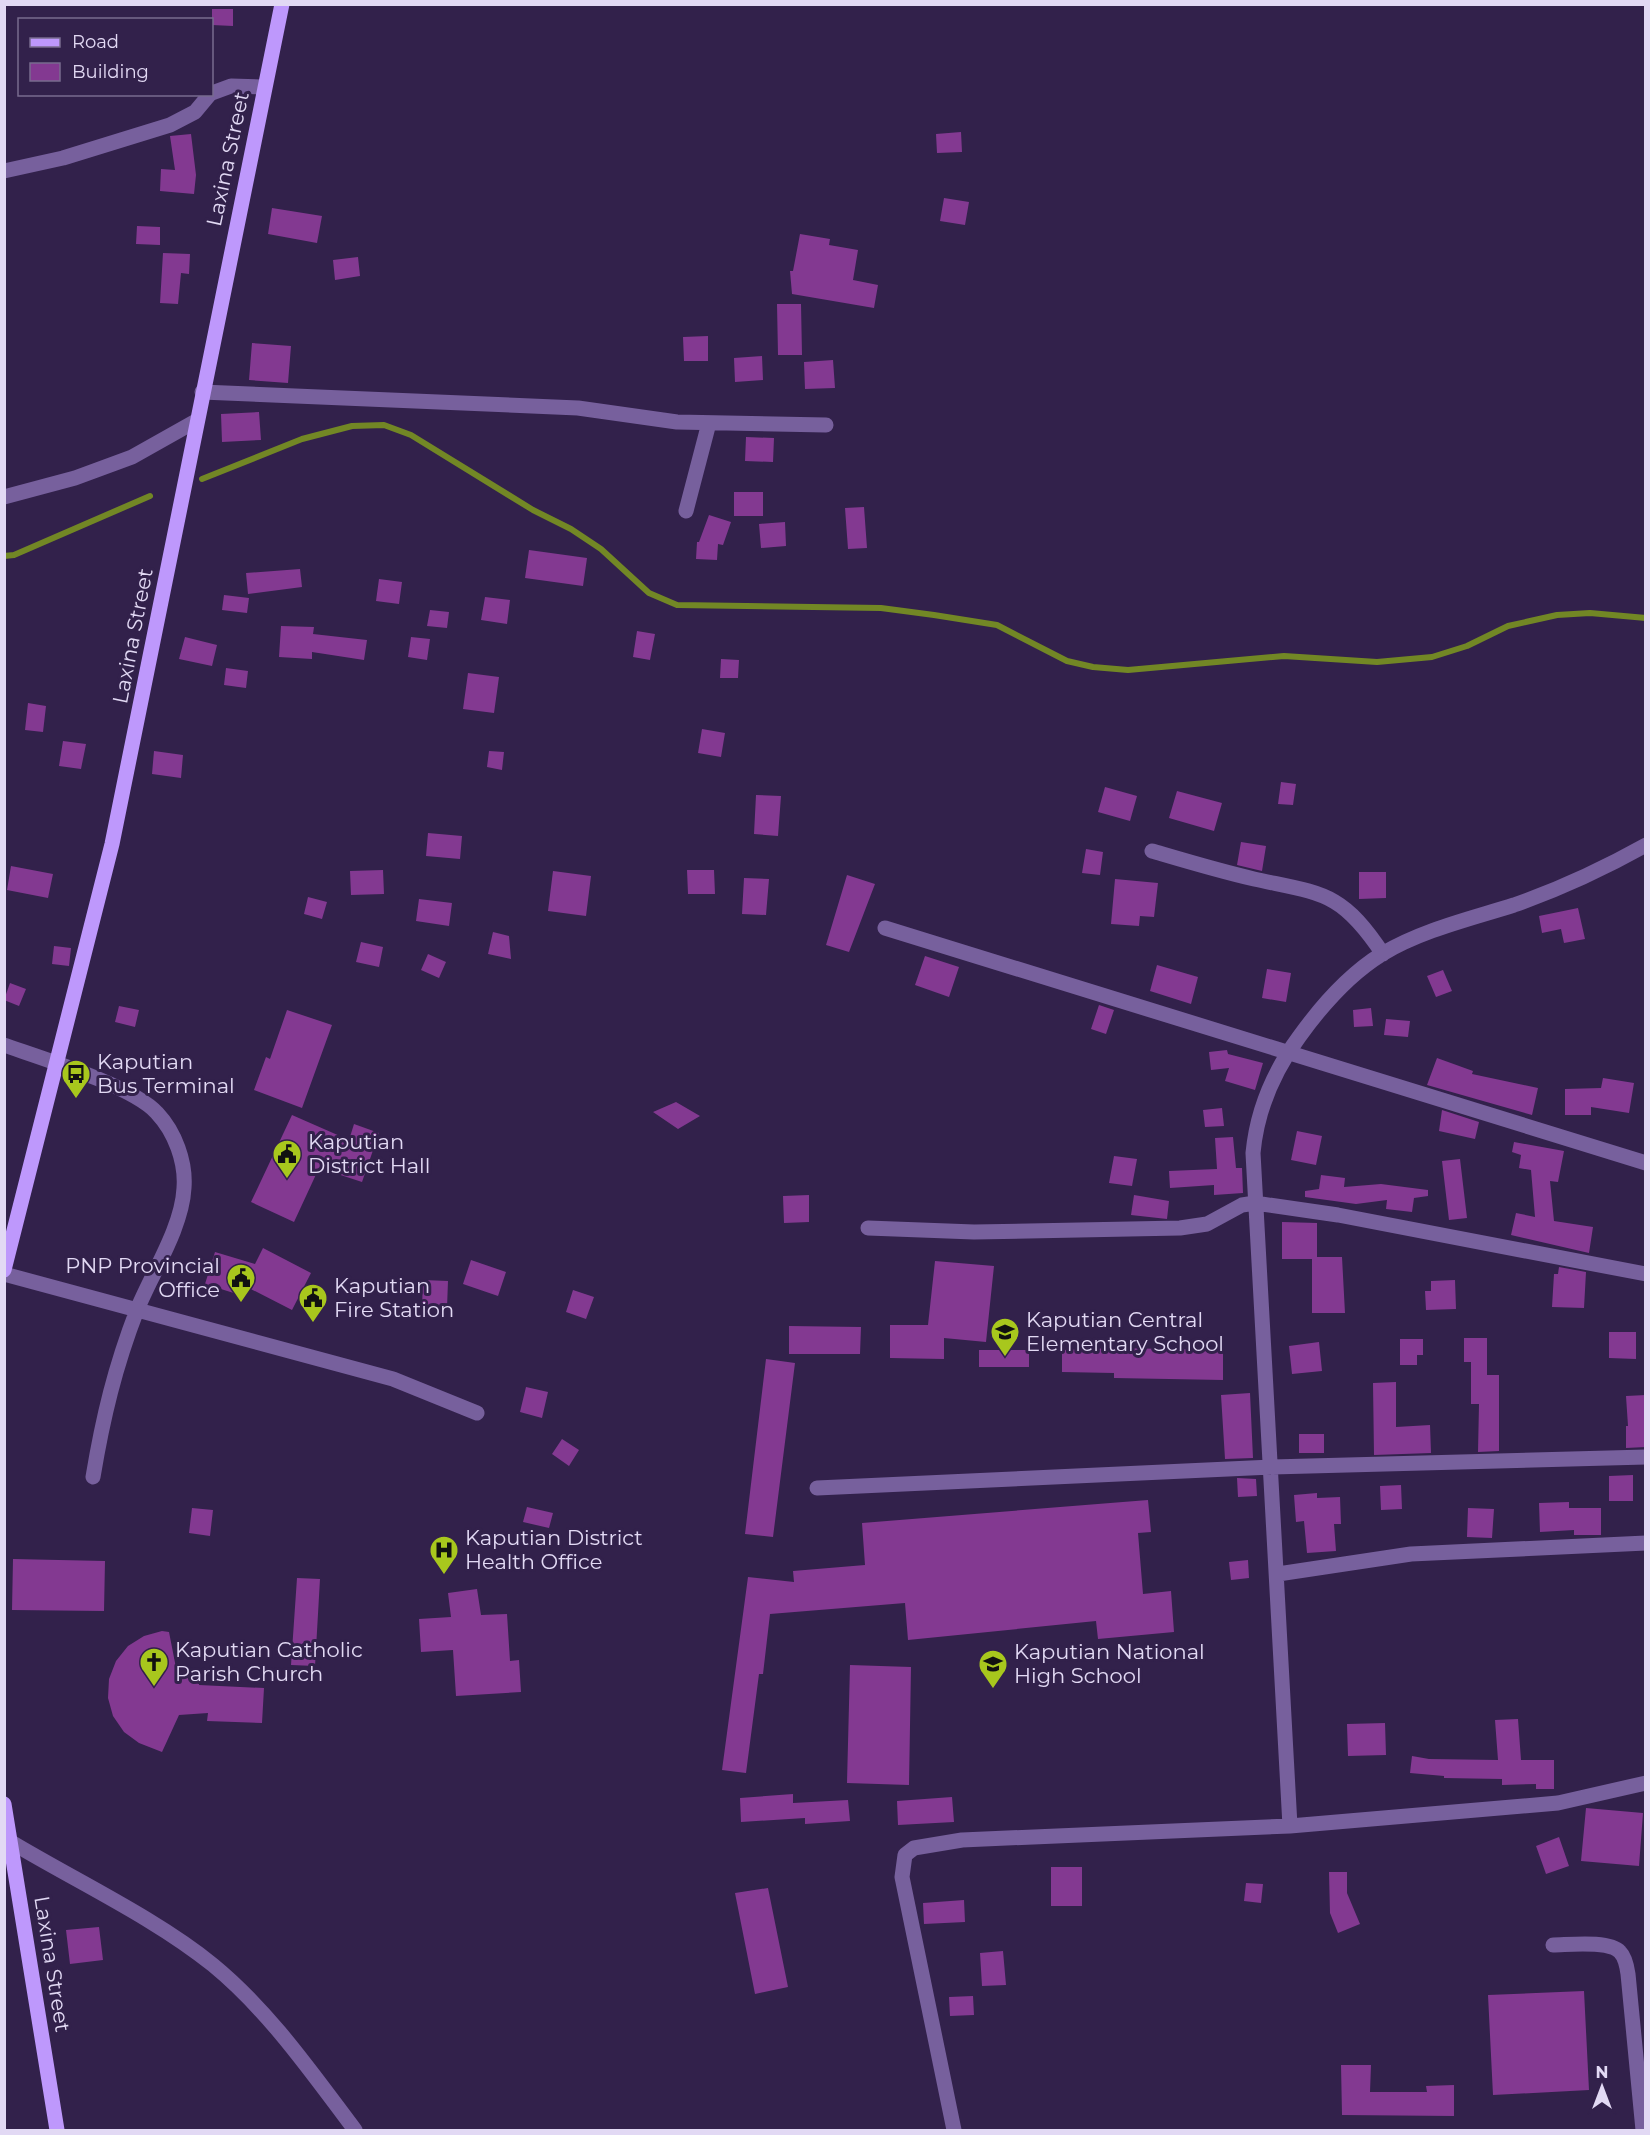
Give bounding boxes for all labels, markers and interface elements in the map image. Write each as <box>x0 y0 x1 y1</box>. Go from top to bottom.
legend <box>18 18 213 96</box>
text: Road <box>72 31 119 53</box>
text: Building <box>72 61 149 83</box>
street label: Laxina Street <box>201 89 254 229</box>
street label: Laxina Street <box>107 566 158 706</box>
place label: Kaputian Bus Terminal <box>97 1049 235 1098</box>
bus stop icon: Kaputian Bus Terminal <box>60 1058 92 1100</box>
place label: Kaputian District Hall <box>308 1129 430 1178</box>
public building icon: Kaputian District Hall <box>271 1138 303 1180</box>
place label: PNP Provincial Office <box>65 1253 220 1302</box>
public building icon: PNP Provincial Office <box>225 1262 257 1304</box>
place label: Kaputian Fire Station <box>334 1273 454 1322</box>
public building icon: Kaputian Fire Station <box>297 1282 329 1324</box>
place label: Kaputian Central Elementary School <box>1026 1307 1224 1356</box>
school or university icon: Kaputian Central Elementary School <box>989 1316 1021 1358</box>
place label: Kaputian District Health Office <box>465 1525 643 1574</box>
hospital icon: Kaputian District Health Office <box>428 1534 460 1576</box>
place label: Kaputian Catholic Parish Church <box>175 1637 363 1686</box>
place label: Kaputian National High School <box>1014 1639 1205 1688</box>
church icon: Kaputian Catholic Parish Church <box>138 1646 170 1688</box>
school or university icon: Kaputian National High School <box>977 1648 1009 1690</box>
street label: Laxina Street <box>29 1894 76 2034</box>
north arrow <box>1572 2057 1632 2117</box>
text: N <box>1596 2063 1608 2082</box>

